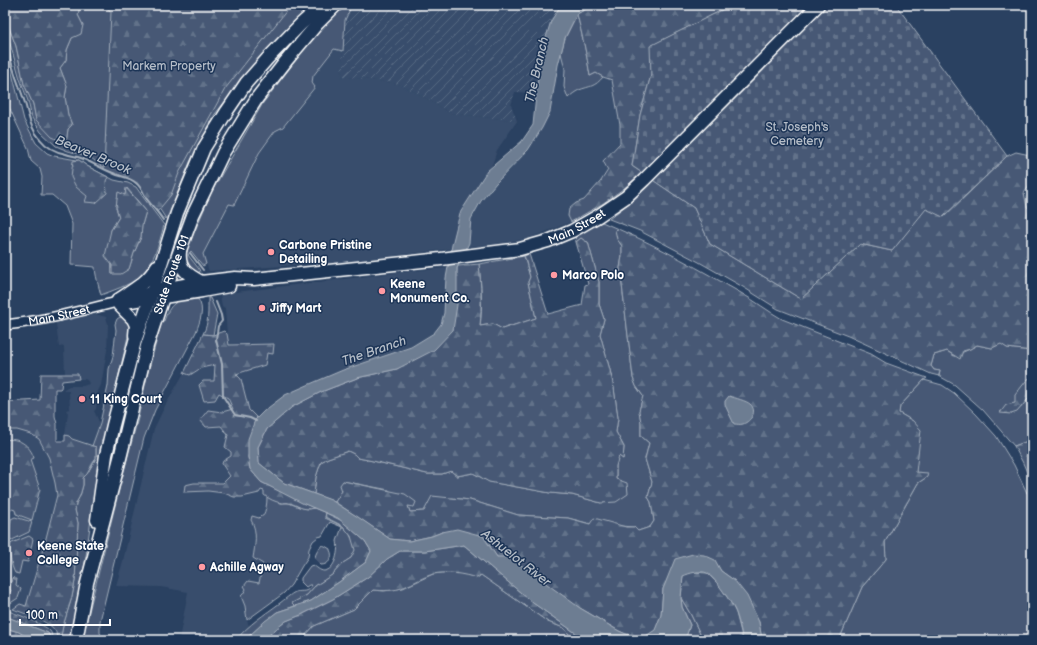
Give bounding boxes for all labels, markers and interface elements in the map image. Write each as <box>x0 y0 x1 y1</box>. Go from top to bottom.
water label: The Branch <box>522 35 552 105</box>
park label: Markem Property <box>122 59 216 74</box>
park label: St. Joseph's Cemetery <box>766 120 829 149</box>
water label: Beaver Brook <box>53 132 134 178</box>
street label: Main Street <box>546 205 609 248</box>
street label: State Route 101 <box>150 233 192 316</box>
place label: Carbone Pristine Detailing <box>279 238 372 267</box>
marker: Carbone Pristine Detailing <box>266 247 276 257</box>
place label: Marco Polo <box>562 268 624 283</box>
marker: Marco Polo <box>549 270 559 280</box>
place label: Keene Monument Co. <box>390 277 470 306</box>
marker: Keene Monument Co. <box>377 286 387 296</box>
street label: Main Street <box>27 301 92 329</box>
place label: Jiffy Mart <box>270 301 322 316</box>
marker: Jiffy Mart <box>257 303 267 313</box>
water label: The Branch <box>340 332 408 370</box>
place label: 11 King Court <box>90 392 162 407</box>
marker: 11 King Court <box>77 394 87 404</box>
water label: Ashuelot River <box>477 525 555 591</box>
place label: Keene State College <box>37 539 104 568</box>
marker: Keene State College <box>24 548 34 558</box>
place label: Achille Agway <box>209 560 284 575</box>
marker: Achille Agway <box>197 562 207 572</box>
scale bar <box>20 601 110 627</box>
text: 100 m <box>26 608 58 623</box>

